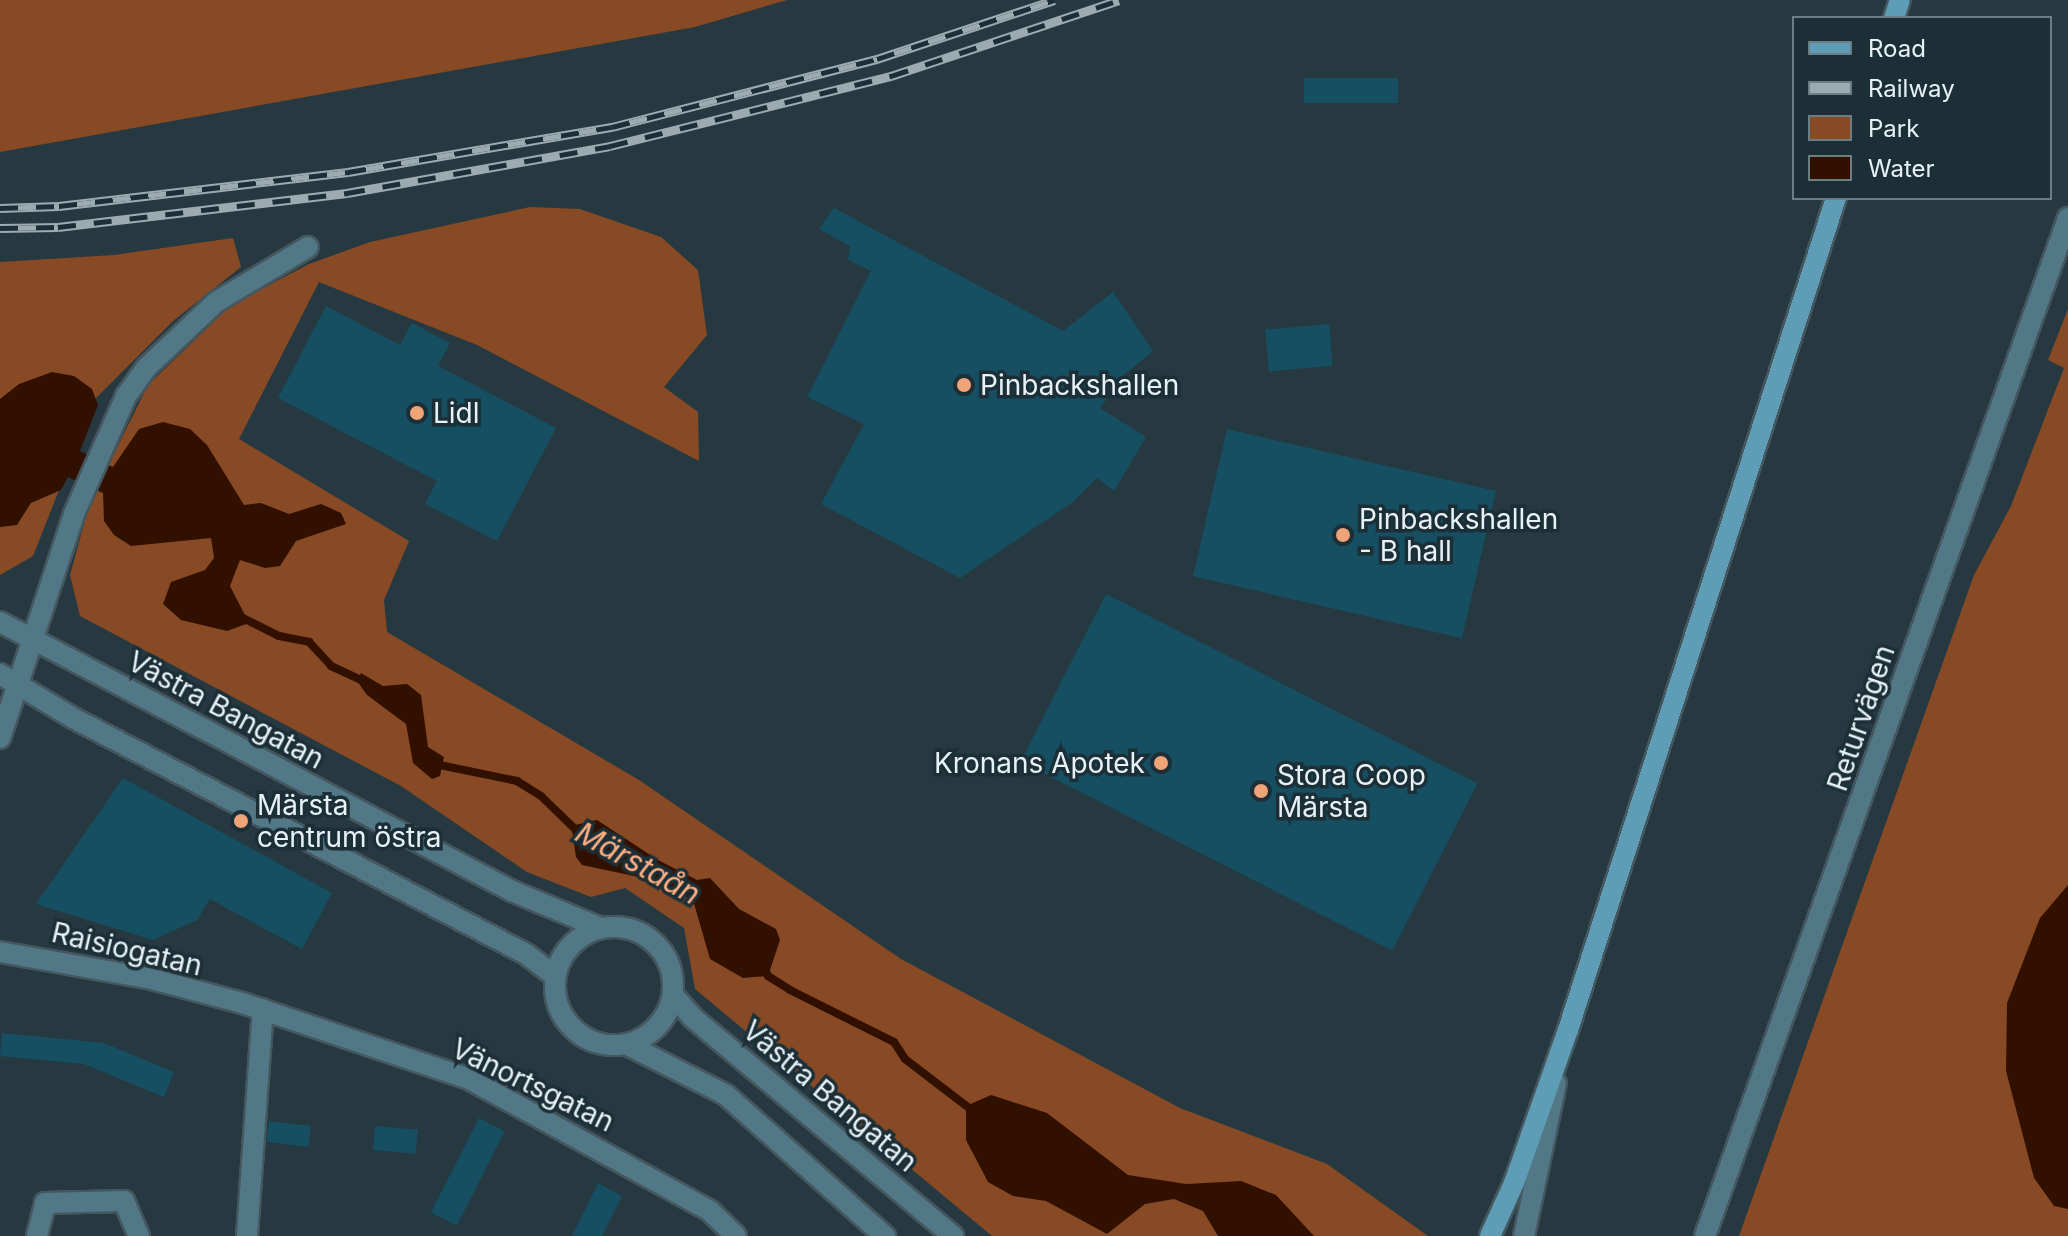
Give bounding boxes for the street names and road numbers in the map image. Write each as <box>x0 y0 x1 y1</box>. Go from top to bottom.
street label: Returvägen <box>1820 641 1902 795</box>
street label: Västra Bangatan <box>122 644 330 776</box>
street label: Raisiogatan <box>49 915 205 983</box>
street label: Västra Bangatan <box>736 1013 924 1179</box>
street label: Vänortsgatan <box>446 1031 620 1139</box>

